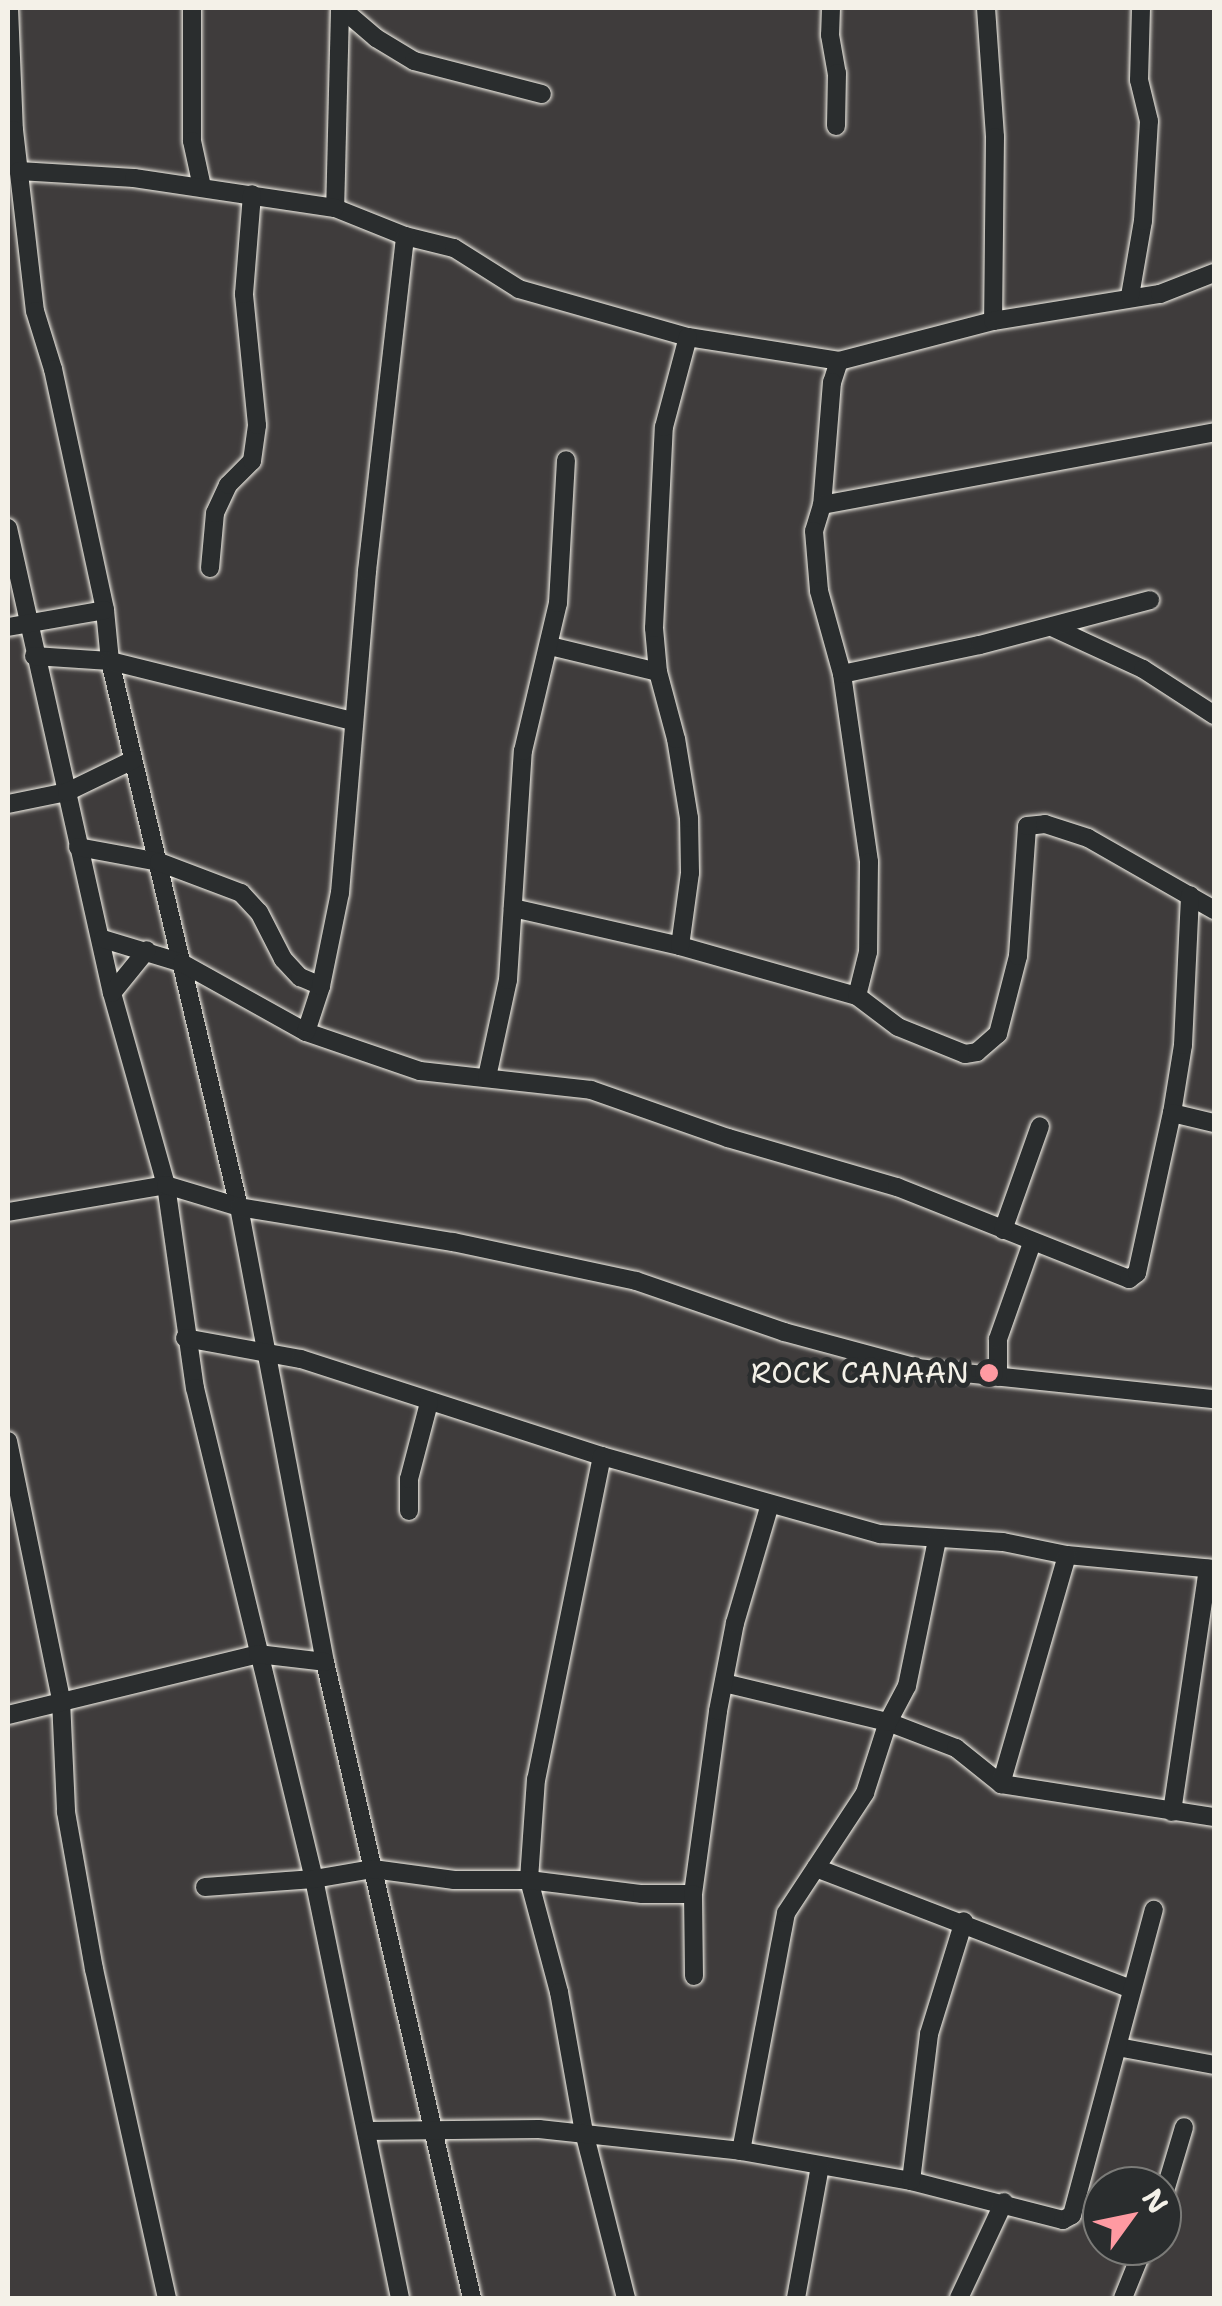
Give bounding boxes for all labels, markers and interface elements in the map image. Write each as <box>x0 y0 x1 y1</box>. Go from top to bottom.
place label: ROCK CANAAN <box>751 1355 969 1391</box>
marker: ROCK CANAAN <box>978 1362 1000 1384</box>
north arrow <box>1082 2166 1182 2266</box>
text: N <box>1134 2181 1177 2220</box>

